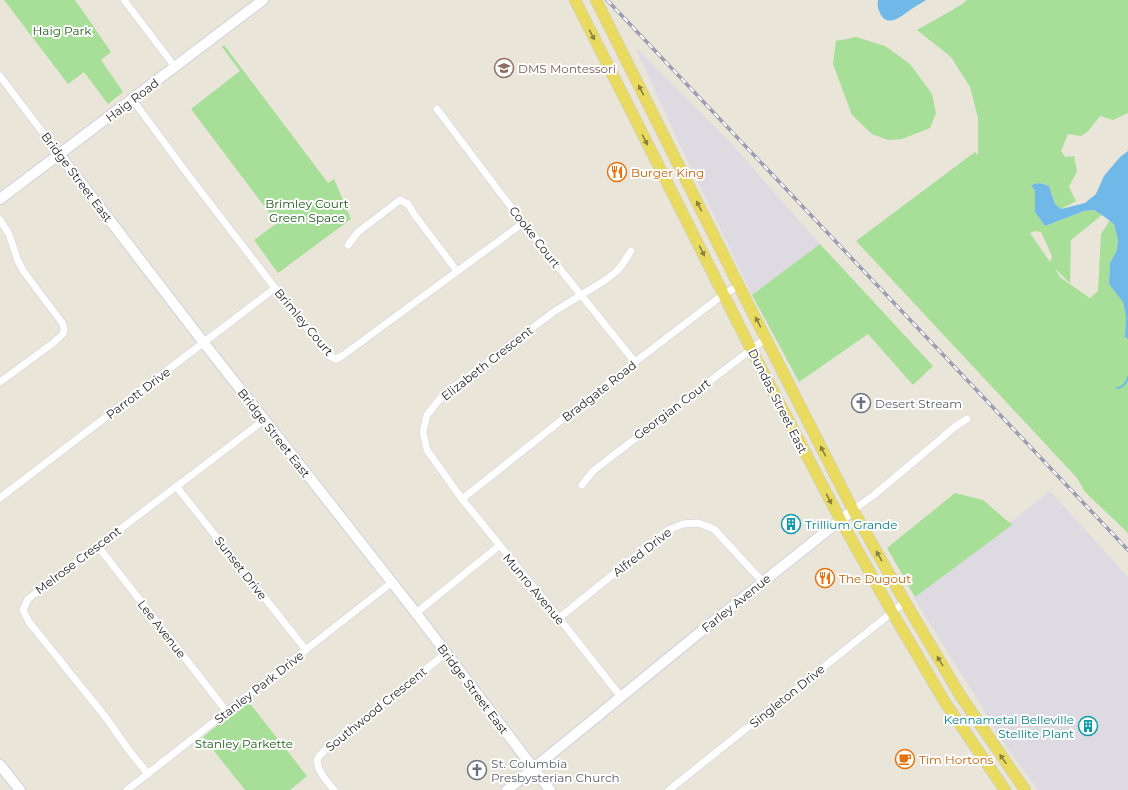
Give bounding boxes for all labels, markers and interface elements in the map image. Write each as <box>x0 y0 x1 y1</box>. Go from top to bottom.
park label: Haig Park <box>33 23 92 38</box>
one-way arrow <box>589 29 595 41</box>
school or university icon: DMS Montessori <box>493 57 515 79</box>
place label: DMS Montessori <box>518 61 616 76</box>
street label: Haig Road <box>102 75 162 125</box>
one-way arrow <box>638 84 644 96</box>
street label: Bridge Street East <box>38 129 116 225</box>
one-way arrow <box>642 135 649 146</box>
restaurant icon: Burger King <box>606 161 628 183</box>
place label: Burger King <box>631 165 704 180</box>
park label: Brimley Court Green Space <box>265 196 349 225</box>
one-way arrow <box>696 200 702 212</box>
street label: Cooke Court <box>506 203 564 271</box>
one-way arrow <box>699 245 705 257</box>
street label: Brimley Court <box>271 285 337 359</box>
one-way arrow <box>755 316 761 328</box>
street label: Elizabeth Crescent <box>438 322 536 404</box>
street label: Dundas Street East <box>745 346 811 456</box>
street label: Bradgate Road <box>559 357 639 425</box>
street label: Parrott Drive <box>103 364 173 422</box>
street label: Georgian Court <box>631 375 713 443</box>
street label: Bridge Street East <box>235 385 314 481</box>
church icon: Desert Stream <box>850 392 872 414</box>
place label: Desert Stream <box>875 396 962 411</box>
one-way arrow <box>820 445 826 456</box>
one-way arrow <box>826 493 832 505</box>
building icon: Trillium Grande <box>780 513 802 535</box>
place label: Trillium Grande <box>805 517 897 532</box>
street label: Melrose Crescent <box>32 523 124 597</box>
street label: Alfred Drive <box>610 524 674 580</box>
street label: Sunset Drive <box>212 533 270 603</box>
street label: Munro Avenue <box>500 550 568 628</box>
one-way arrow <box>876 550 882 562</box>
restaurant icon: The Dugout <box>814 567 836 589</box>
street label: Farley Avenue <box>698 571 774 635</box>
place label: The Dugout <box>839 571 911 586</box>
street label: Lee Avenue <box>135 597 189 661</box>
street label: Bridge Street East <box>434 641 512 737</box>
street label: Stanley Park Drive <box>211 647 307 727</box>
one-way arrow <box>937 655 944 667</box>
street label: Singleton Drive <box>746 661 828 731</box>
street label: Southwood Crescent <box>322 664 430 754</box>
place label: Kennametal Belleville Stellite Plant <box>944 712 1074 741</box>
building icon: Kennametal Belleville Stellite Plant <box>1077 715 1099 737</box>
park label: Stanley Parkette <box>195 736 293 751</box>
cafe icon: Tim Hortons <box>894 748 916 770</box>
place label: Tim Hortons <box>919 752 994 767</box>
one-way arrow <box>999 754 1007 764</box>
place label: St. Columbia Presbysterian Church <box>491 756 620 785</box>
church icon: St. Columbia Presbysterian Church <box>466 759 488 781</box>

